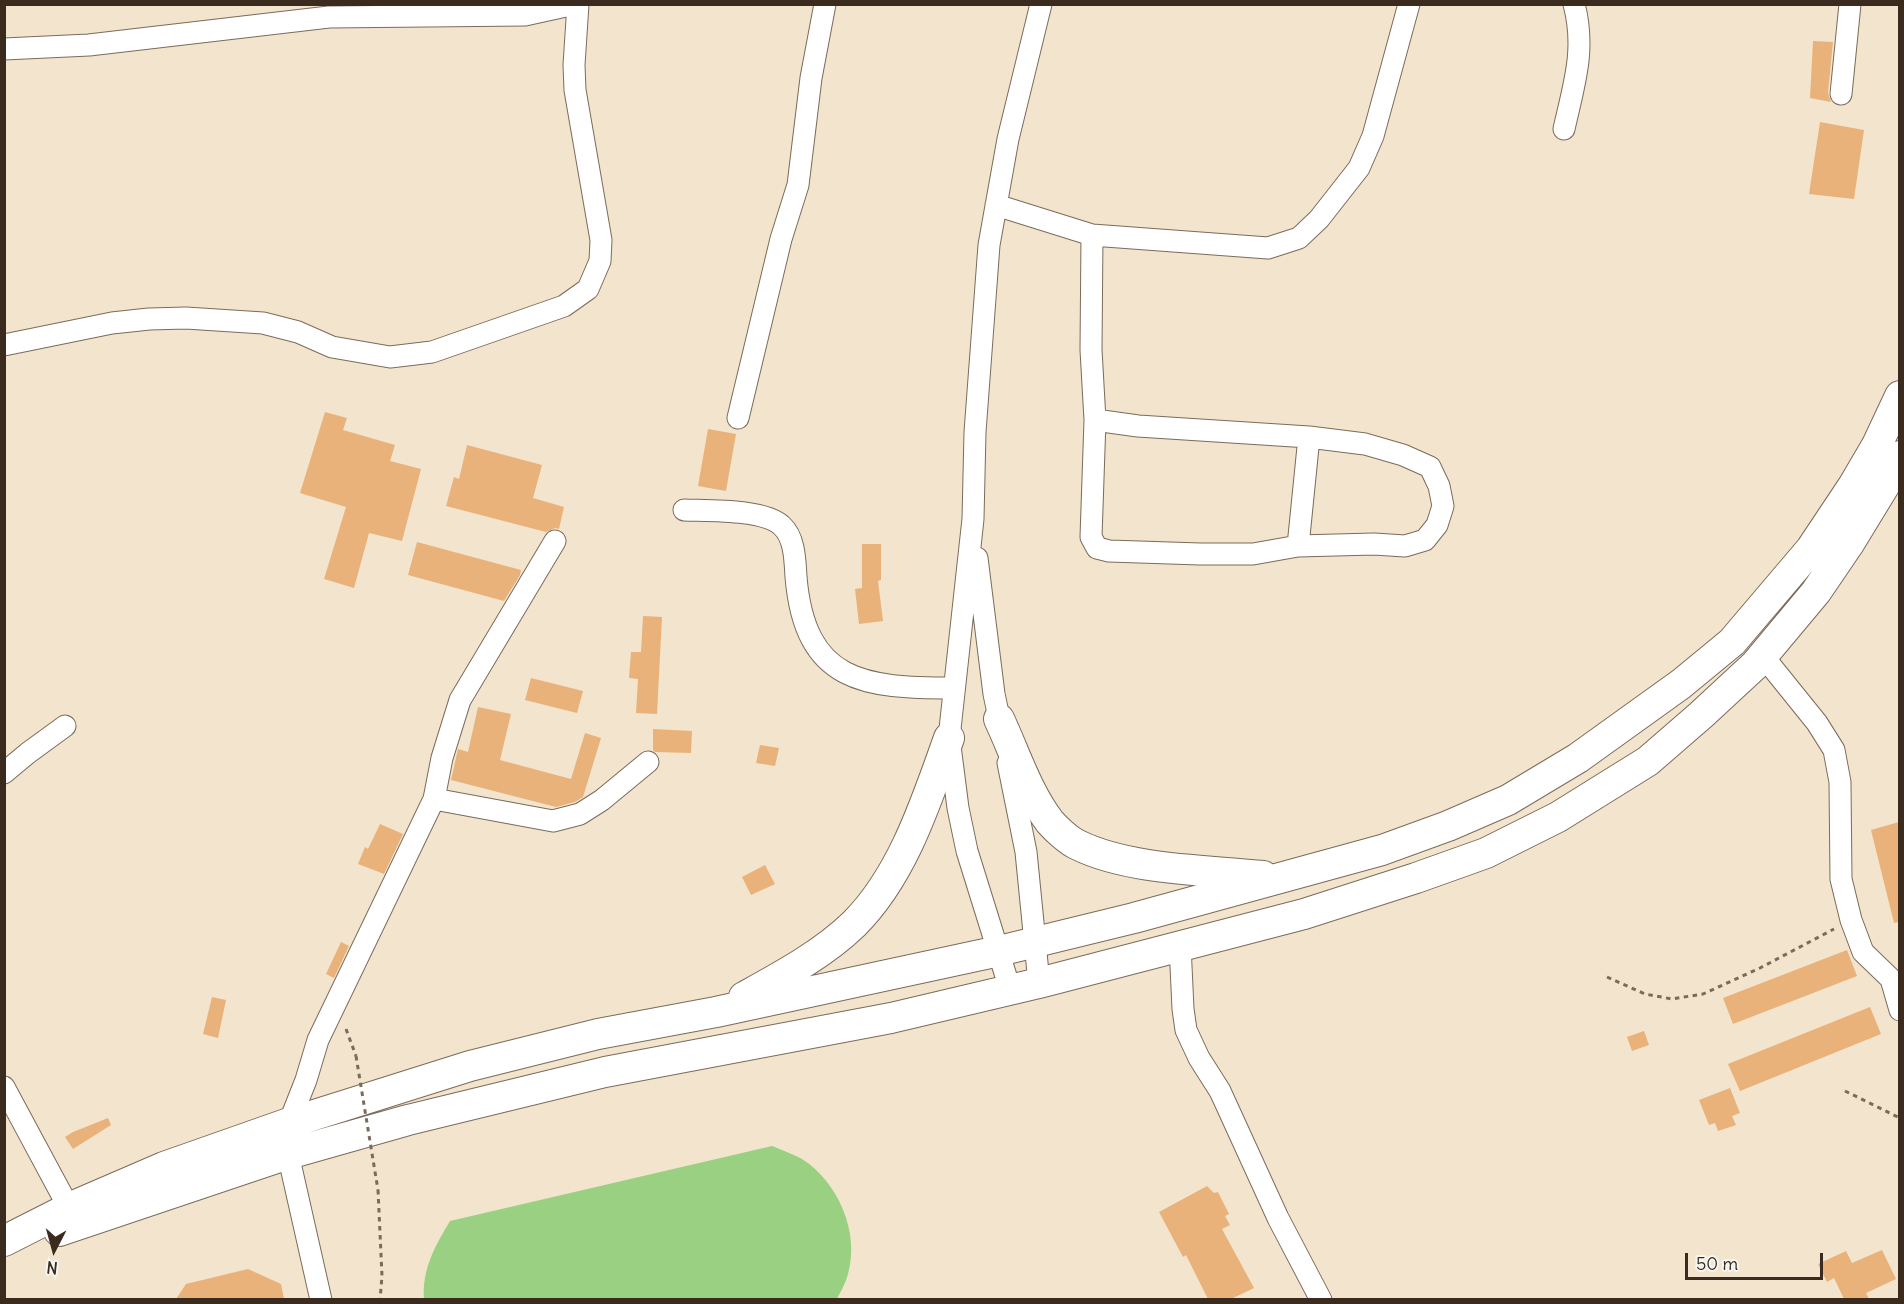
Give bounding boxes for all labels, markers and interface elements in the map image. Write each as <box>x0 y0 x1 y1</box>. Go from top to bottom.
north arrow <box>24 1220 84 1280</box>
scale bar <box>1688 1241 1826 1279</box>
text: 50 m <box>1696 1252 1738 1275</box>
text: N <box>46 1257 59 1278</box>

